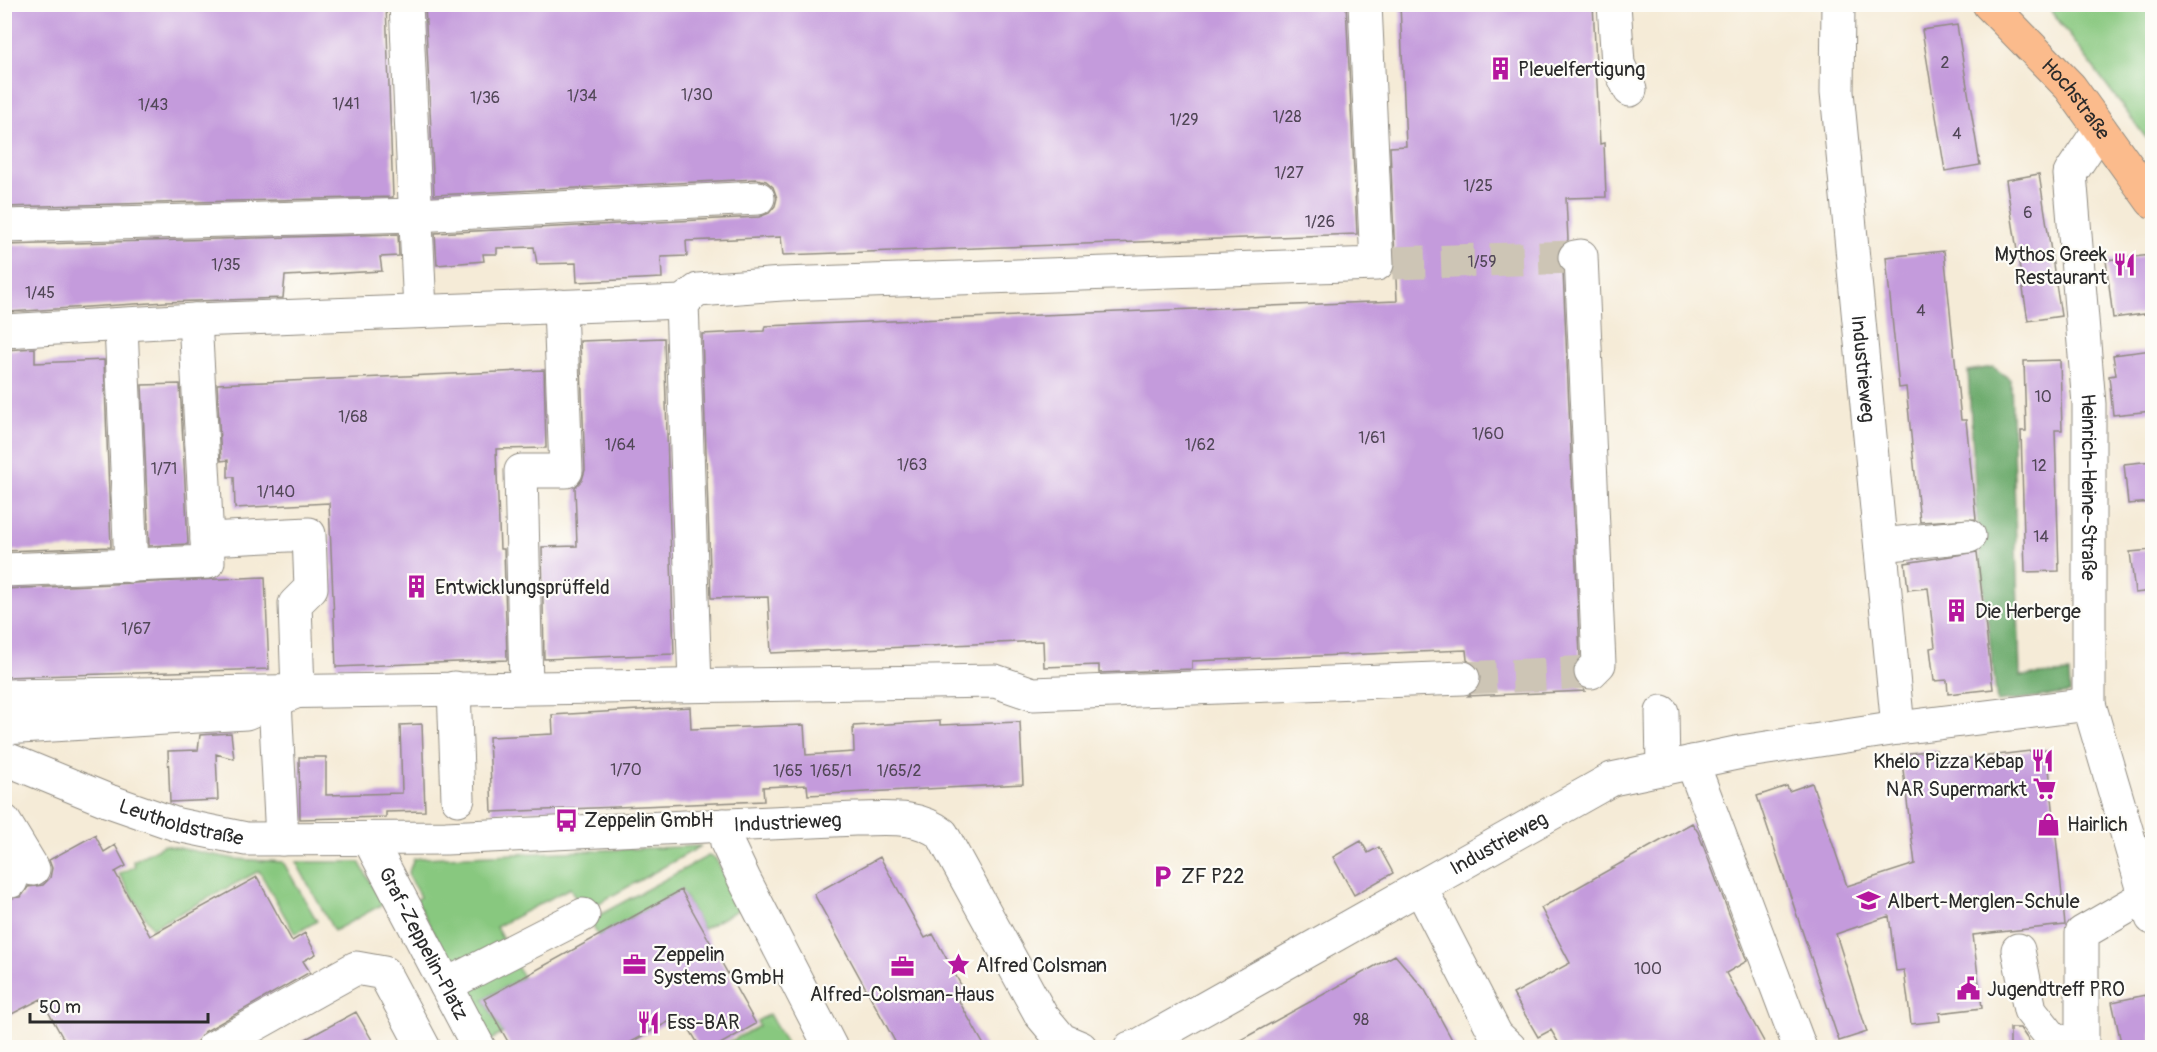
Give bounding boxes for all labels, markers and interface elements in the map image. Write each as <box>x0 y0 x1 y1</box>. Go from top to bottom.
house number: 2 <box>1941 53 1950 73</box>
street label: Hochstraße <box>2036 53 2116 145</box>
building icon: Pleuelfertigung <box>1487 56 1513 82</box>
place label: Pleuelfertigung <box>1518 57 1645 82</box>
house number: 1/30 <box>681 85 713 105</box>
house number: 1/34 <box>567 86 597 106</box>
house number: 1/36 <box>470 88 500 108</box>
house number: 1/41 <box>332 94 360 114</box>
house number: 1/43 <box>138 95 168 115</box>
house number: 1/28 <box>1272 107 1302 127</box>
house number: 1/29 <box>1169 110 1199 130</box>
house number: 4 <box>1952 124 1962 144</box>
house number: 1/27 <box>1274 163 1304 183</box>
house number: 1/25 <box>1463 176 1493 196</box>
house number: 6 <box>2023 203 2033 223</box>
house number: 1/26 <box>1305 212 1335 232</box>
place label: Mythos Greek Restaurant <box>1995 242 2108 290</box>
house number: 1/59 <box>1468 252 1496 272</box>
restaurant icon: Mythos Greek Restaurant <box>2112 252 2138 278</box>
house number: 1/35 <box>211 255 241 275</box>
house number: 1/45 <box>25 283 55 303</box>
house number: 4 <box>1916 301 1926 321</box>
street label: Industrieweg <box>1845 314 1881 424</box>
house number: 10 <box>2034 387 2052 407</box>
street label: Heinrich-Heine-Straße <box>2075 393 2101 581</box>
house number: 1/68 <box>338 407 368 427</box>
house number: 1/60 <box>1472 424 1504 444</box>
house number: 1/61 <box>1358 428 1386 448</box>
house number: 1/64 <box>605 435 635 455</box>
house number: 1/62 <box>1185 435 1215 455</box>
house number: 1/63 <box>897 455 927 475</box>
house number: 12 <box>2031 456 2047 476</box>
house number: 1/71 <box>151 459 177 479</box>
house number: 1/140 <box>257 482 295 502</box>
house number: 14 <box>2033 527 2049 547</box>
building icon: Entwicklungsprüffeld <box>404 574 430 600</box>
place label: Entwicklungsprüffeld <box>435 575 610 600</box>
building icon: Die Herberge <box>1944 598 1970 624</box>
place label: Die Herberge <box>1975 599 2081 624</box>
house number: 1/67 <box>121 619 151 639</box>
restaurant icon: Khelo Pizza Kebap <box>2029 748 2055 774</box>
place label: Khelo Pizza Kebap <box>1873 749 2024 774</box>
house number: 1/70 <box>610 760 642 780</box>
house number: 1/65 <box>773 761 803 781</box>
house number: 1/65/1 <box>810 761 852 781</box>
house number: 1/65/2 <box>877 761 921 781</box>
supermarket icon: NAR Supermarkt <box>2032 776 2058 802</box>
place label: NAR Supermarkt <box>1886 777 2028 802</box>
street label: Leutholdstraße <box>116 793 246 851</box>
street label: Industrieweg <box>1446 806 1552 881</box>
bus stop icon: Zeppelin GmbH <box>553 807 579 833</box>
place label: Zeppelin GmbH <box>584 808 714 833</box>
street label: Industrieweg <box>733 808 842 838</box>
shop icon: Hairlich <box>2036 811 2062 837</box>
place label: Hairlich <box>2067 812 2128 837</box>
street label: Graf-Zeppelin-Platz <box>373 863 474 1024</box>
parking icon: ZF P22 <box>1150 863 1176 889</box>
place label: ZF P22 <box>1181 864 1244 889</box>
school or university icon: Albert-Merglen-Schule <box>1856 888 1882 914</box>
place label: Albert-Merglen-Schule <box>1887 889 2080 914</box>
place label: Zeppelin Systems GmbH <box>653 942 784 990</box>
office icon: Zeppelin Systems GmbH <box>622 952 648 978</box>
place icon: Alfred Colsman <box>945 952 971 978</box>
place label: Alfred Colsman <box>976 953 1107 978</box>
office icon: Alfred-Colsman-Haus <box>889 954 915 980</box>
house number: 100 <box>1634 959 1662 979</box>
public building icon: Jugendtreff PRO <box>1956 976 1982 1002</box>
place label: Jugendtreff PRO <box>1987 977 2125 1002</box>
place label: Alfred-Colsman-Haus <box>810 982 994 1007</box>
scale bar <box>30 986 208 1024</box>
text: 50 m <box>39 996 81 1019</box>
restaurant icon: Ess-BAR <box>636 1009 662 1035</box>
place label: Ess-BAR <box>667 1010 740 1035</box>
house number: 98 <box>1353 1010 1369 1030</box>

